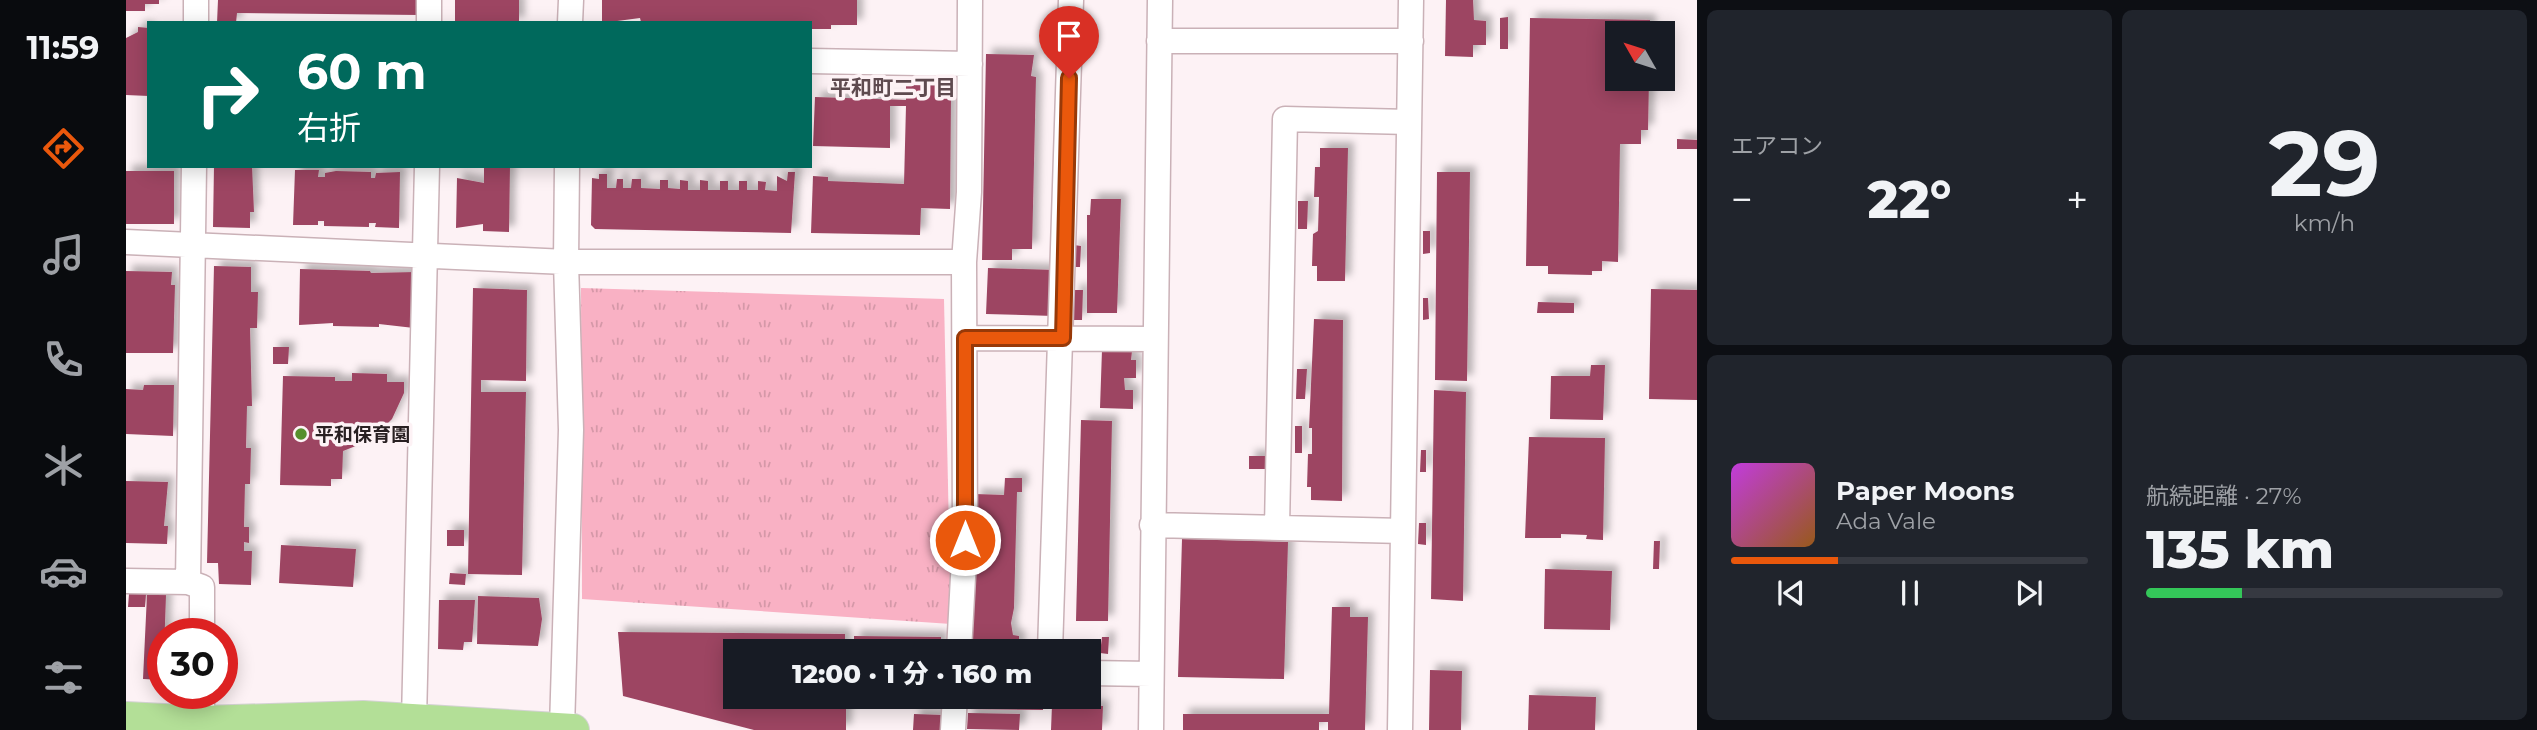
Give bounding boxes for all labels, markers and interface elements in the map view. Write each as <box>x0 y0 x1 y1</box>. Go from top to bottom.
pin <box>1039 6 1099 78</box>
icon: arrive <box>1050 17 1088 55</box>
north arrow <box>1605 21 1675 91</box>
map controls <box>1605 21 1675 91</box>
text: 11:59 <box>27 28 99 67</box>
text: 60 m <box>297 42 427 101</box>
icon: right <box>182 49 273 140</box>
district label: 平和町二丁目 <box>830 75 956 100</box>
text: 右折 <box>297 108 361 147</box>
text: 29 <box>2269 108 2380 219</box>
icon: directions <box>39 124 88 173</box>
text: エアコン <box>1731 132 1823 160</box>
text: 22° <box>1868 168 1951 231</box>
text: − <box>1731 176 1753 223</box>
text: + <box>2066 176 2088 223</box>
text: km/h <box>2294 209 2355 237</box>
icon: music <box>39 230 88 279</box>
icon: phone <box>39 335 88 384</box>
place label: 平和保育園 <box>315 423 410 446</box>
marker: 平和保育園 <box>293 426 309 442</box>
icon: climate <box>39 441 88 490</box>
text: Paper Moons <box>1836 475 2014 507</box>
text: 航続距離 · 27% <box>2146 482 2301 510</box>
position arrow <box>928 503 1002 577</box>
text: Ada Vale <box>1836 507 1936 535</box>
text: 135 km <box>2146 518 2334 581</box>
icon: car <box>39 547 88 596</box>
icon: previous <box>1772 574 1810 612</box>
icon: pause <box>1891 574 1929 612</box>
icon: next <box>2010 574 2048 612</box>
speed limit sign: 30 <box>147 618 238 709</box>
icon: filters <box>39 653 88 702</box>
text: 12:00 · 1 分 · 160 m <box>792 658 1032 690</box>

